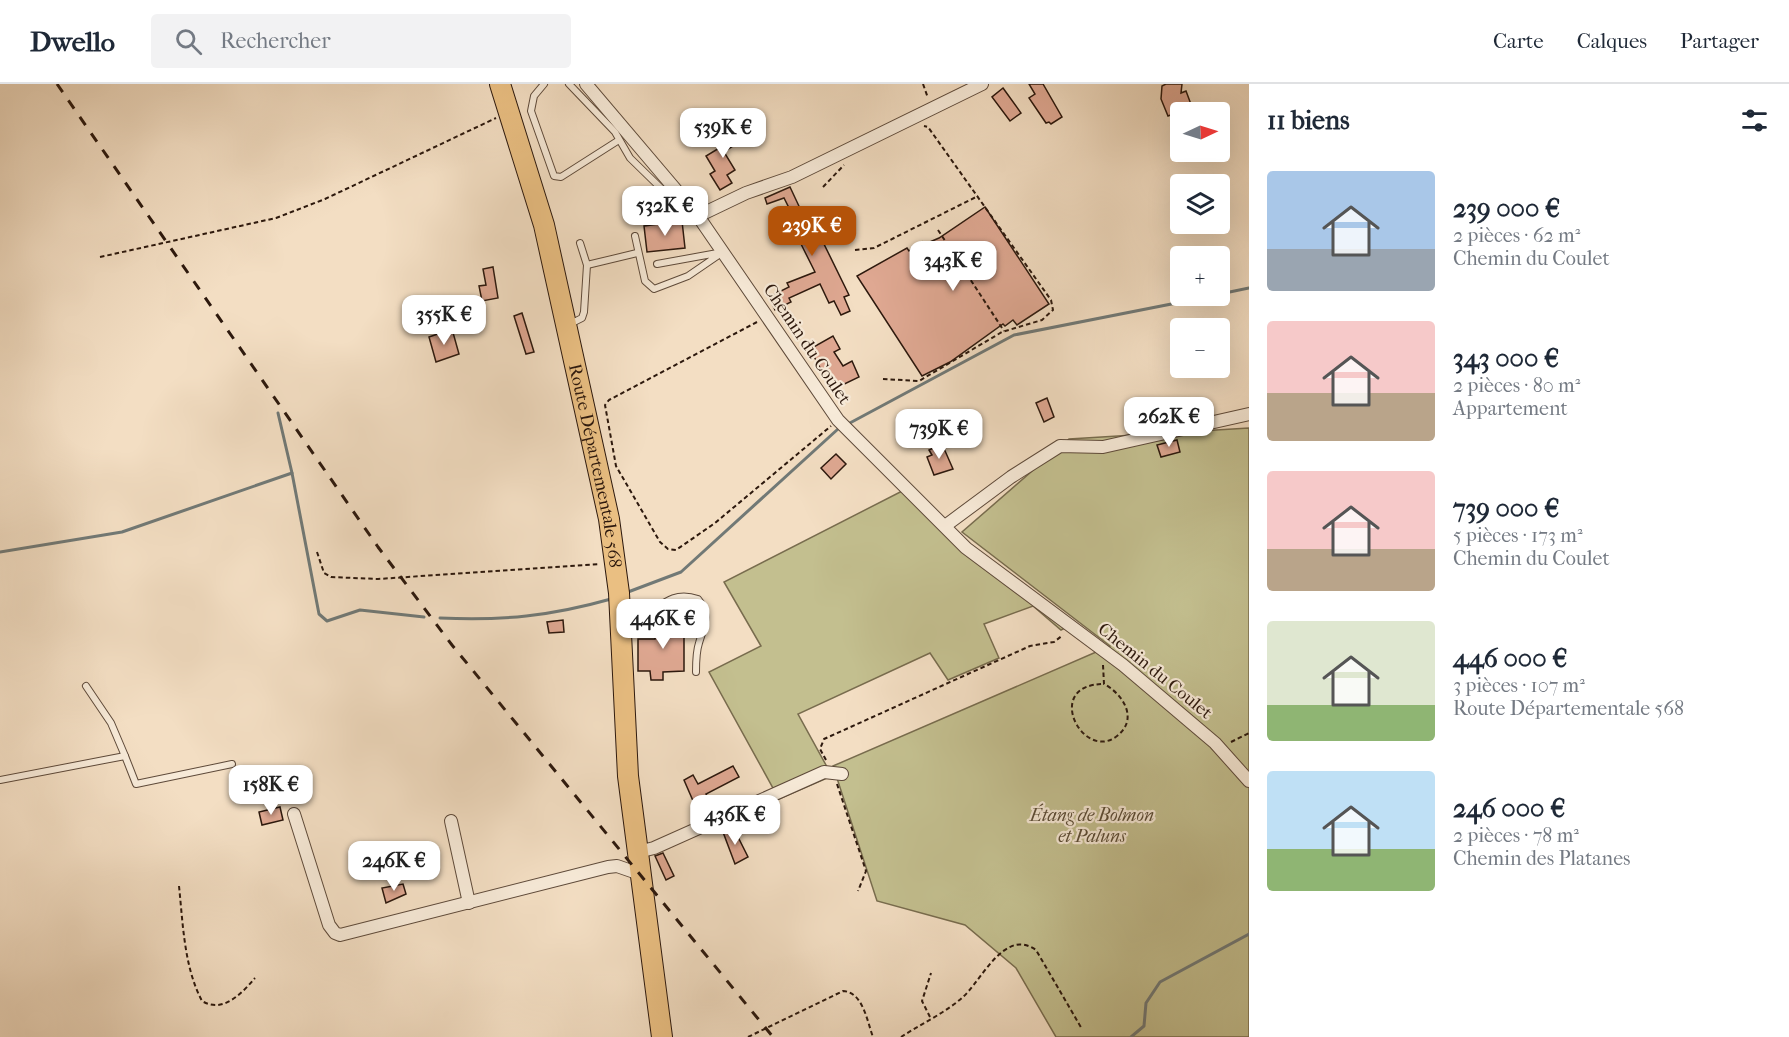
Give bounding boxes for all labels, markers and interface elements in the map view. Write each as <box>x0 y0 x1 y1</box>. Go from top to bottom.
search box <box>151 14 571 68</box>
text: Dwello <box>30 25 115 58</box>
icon: search <box>172 25 205 58</box>
text: Rechercher <box>220 28 331 54</box>
text: Carte <box>1493 29 1544 53</box>
text: Calques <box>1577 29 1647 53</box>
text: Partager <box>1680 29 1759 53</box>
north arrow <box>1170 102 1230 162</box>
map controls <box>1170 102 1230 378</box>
icon: filters <box>1738 104 1771 137</box>
text: 11 biens <box>1267 105 1350 136</box>
pin: 539K € <box>674 108 772 159</box>
text: 539K € <box>694 116 752 139</box>
button: layers <box>1170 174 1230 234</box>
pin: 532K € <box>616 186 714 237</box>
text: 239 000 € <box>1453 193 1560 224</box>
text: 532K € <box>636 194 694 217</box>
icon: home <box>1315 195 1387 267</box>
pin: 239K € <box>763 206 861 257</box>
text: 239K € <box>782 214 842 237</box>
text: 2 pièces · 62 m² <box>1453 224 1580 247</box>
pin: 343K € <box>904 241 1002 292</box>
button: + <box>1170 246 1230 306</box>
text: Chemin du Coulet <box>1453 247 1610 270</box>
text: 343K € <box>924 249 982 272</box>
street label: Chemin du Coulet <box>759 280 855 409</box>
pin: 355K € <box>395 295 493 346</box>
text: 355K € <box>416 303 472 326</box>
button: − <box>1170 318 1230 378</box>
text: 343 000 € <box>1453 343 1559 374</box>
icon: home <box>1315 345 1387 417</box>
street label: Route Départementale 568 <box>564 362 626 569</box>
text: 2 pièces · 80 m² <box>1453 374 1580 397</box>
pin: 262K € <box>1120 397 1218 448</box>
text: Appartement <box>1453 397 1568 420</box>
text: 262K € <box>1138 405 1200 428</box>
pin: 739K € <box>890 409 988 460</box>
text: 739K € <box>909 417 969 440</box>
text: 739 000 € <box>1453 493 1559 524</box>
icon: home <box>1315 495 1387 567</box>
text: 5 pièces · 173 m² <box>1453 524 1583 547</box>
text: Chemin du Coulet <box>1453 547 1610 570</box>
pin: 446K € <box>614 599 712 650</box>
text: 446K € <box>630 607 696 630</box>
street label: Chemin du Coulet <box>1094 619 1217 724</box>
text: 446 000 € <box>1453 643 1568 674</box>
icon: home <box>1315 645 1387 717</box>
text: 3 pièces · 107 m² <box>1453 674 1585 697</box>
text: Route Départementale 568 <box>1453 697 1684 720</box>
pin: 158K € <box>222 765 320 816</box>
text: 158K € <box>243 773 299 796</box>
text: 246 000 € <box>1453 793 1565 824</box>
pin: 436K € <box>686 795 784 846</box>
icon: home <box>1315 795 1387 867</box>
text: 436K € <box>704 803 766 826</box>
park label: Étang de Bolmon et Paluns <box>1029 803 1154 847</box>
text: 2 pièces · 78 m² <box>1453 824 1579 847</box>
pin: 246K € <box>345 841 443 892</box>
text: Chemin des Platanes <box>1453 847 1630 870</box>
text: 246K € <box>362 849 426 872</box>

